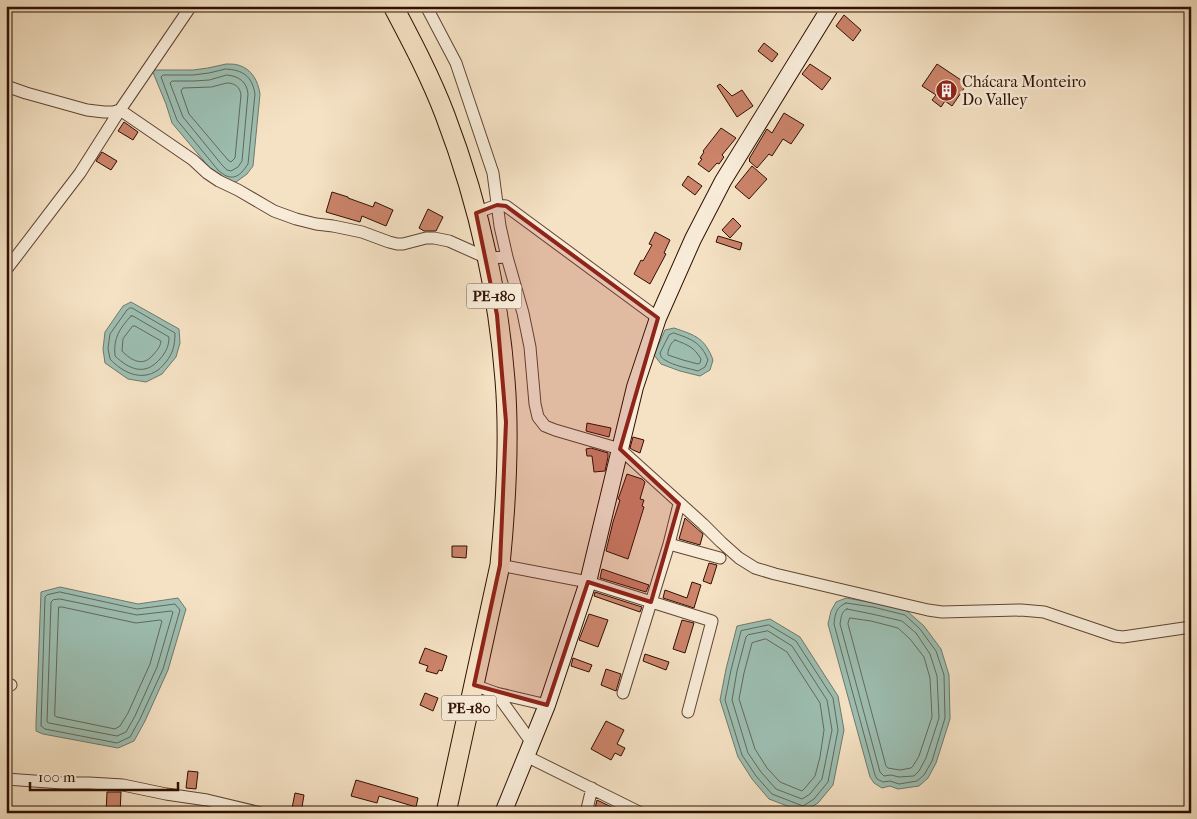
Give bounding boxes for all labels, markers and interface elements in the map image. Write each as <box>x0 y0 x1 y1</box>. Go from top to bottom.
place label: Chácara Monteiro Do Valley <box>962 72 1086 109</box>
building icon: Chácara Monteiro Do Valley <box>934 78 958 102</box>
road number: PE-180 <box>466 284 522 308</box>
road number: PE-180 <box>442 696 496 720</box>
scale bar <box>30 759 178 791</box>
text: 100 m <box>38 768 76 786</box>

